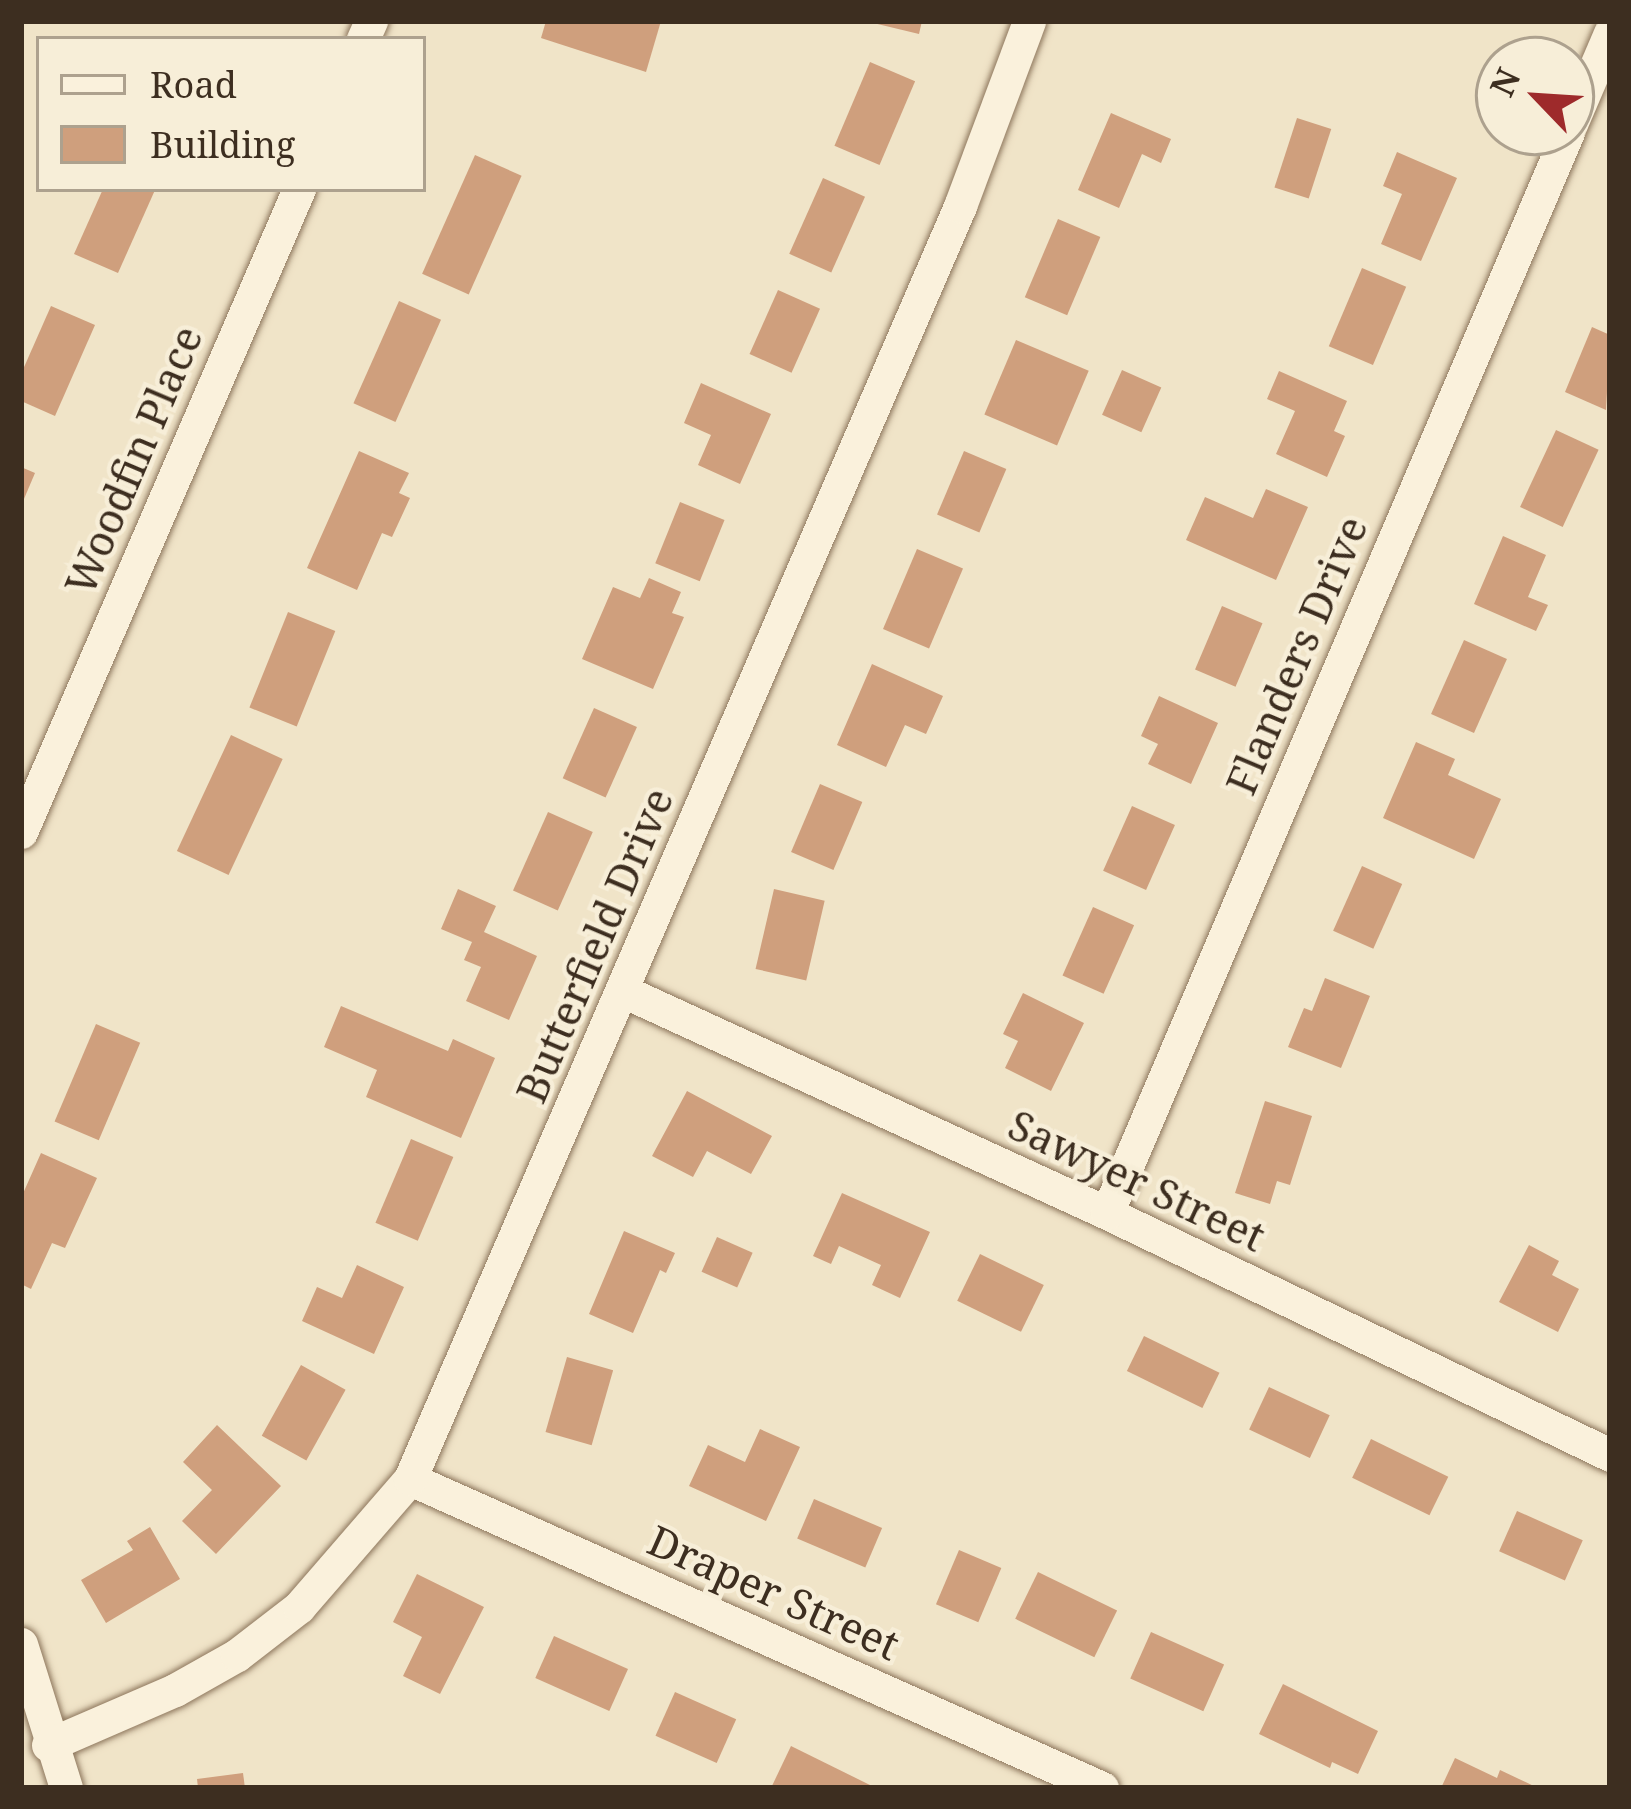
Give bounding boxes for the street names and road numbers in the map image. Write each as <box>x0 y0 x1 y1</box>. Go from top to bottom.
street label: Woodfin Place <box>54 318 212 602</box>
street label: Flanders Drive <box>1215 508 1377 802</box>
street label: Butterfield Drive <box>505 780 683 1110</box>
street label: Sawyer Street <box>1001 1099 1273 1261</box>
street label: Draper Street <box>641 1514 907 1670</box>

